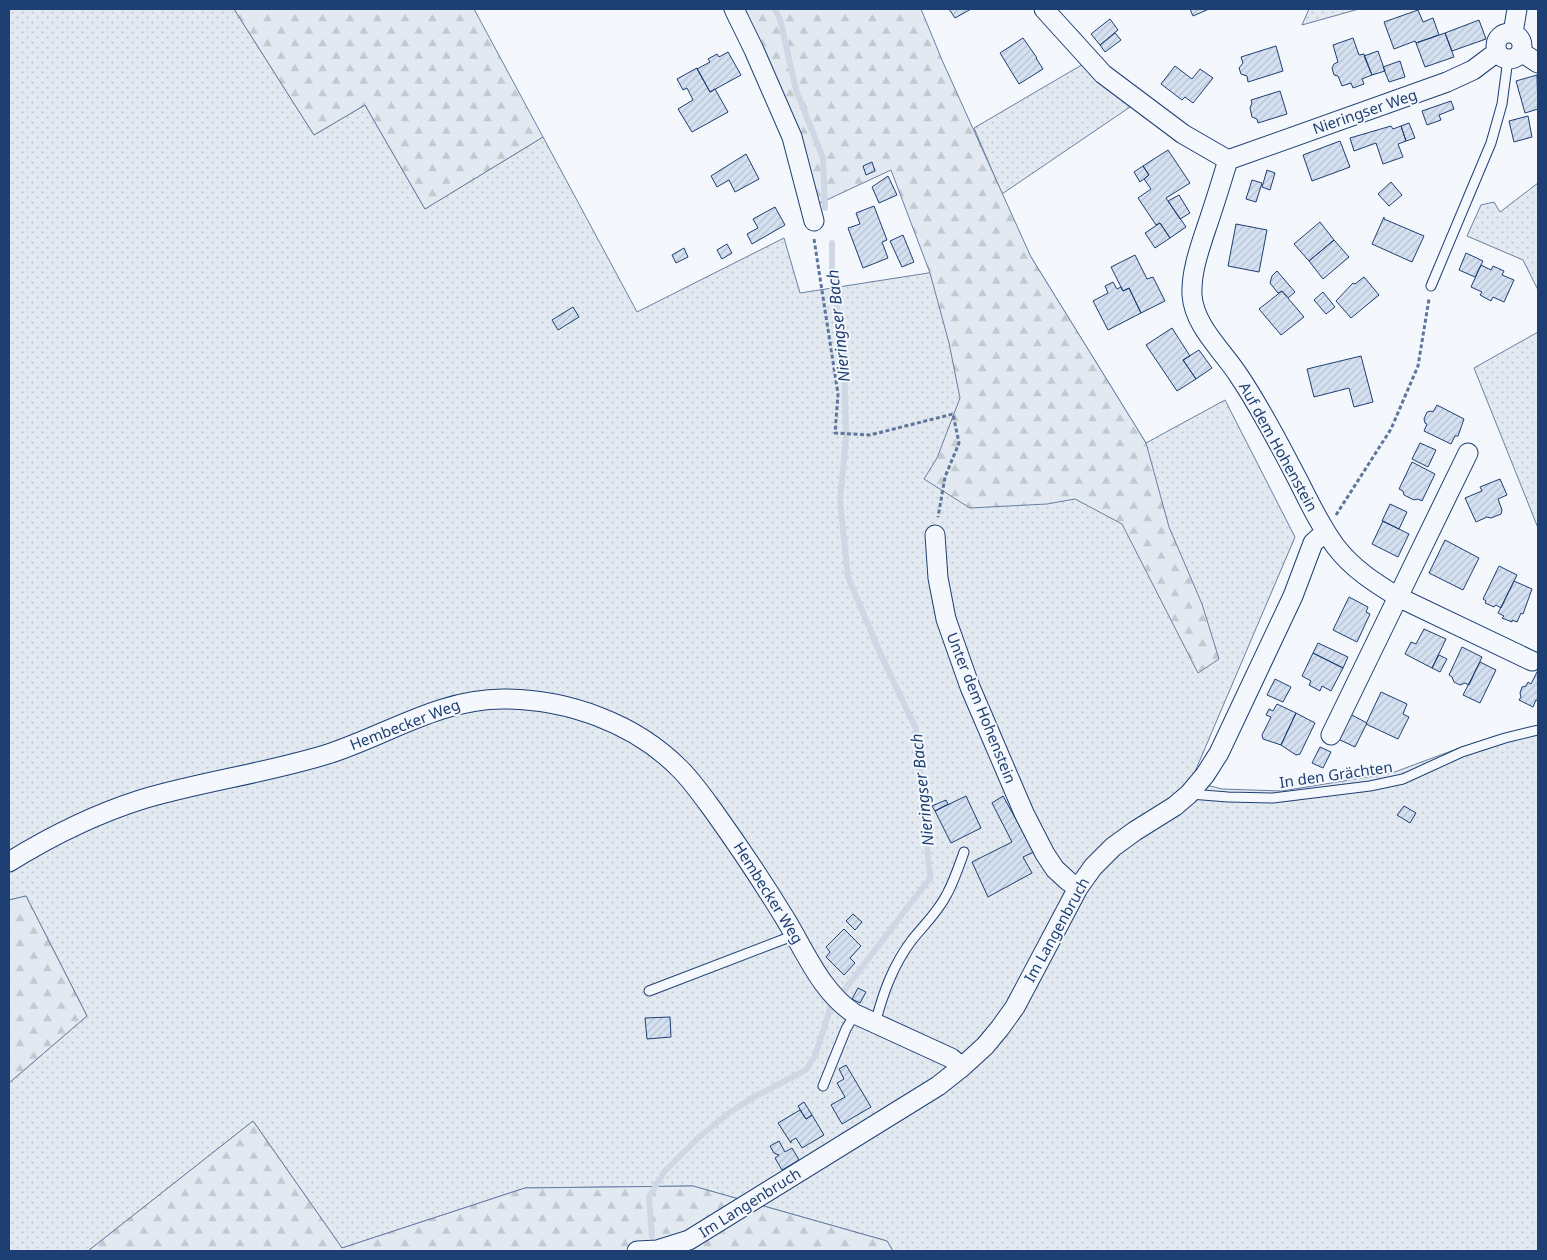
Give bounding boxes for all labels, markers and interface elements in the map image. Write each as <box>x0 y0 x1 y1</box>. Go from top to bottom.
street label: Nieringser Weg <box>1310 84 1420 138</box>
water label: Nieringser Bach <box>821 269 855 383</box>
street label: Auf dem Hohenstein <box>1235 378 1323 515</box>
street label: Unter dem Hohenstein <box>942 629 1021 786</box>
street label: Hembecker Weg <box>347 694 463 754</box>
water label: Nieringser Bach <box>905 733 939 847</box>
street label: In den Grächten <box>1278 756 1394 792</box>
street label: Hembecker Weg <box>730 838 808 947</box>
street label: Im Langenbruch <box>1019 874 1093 985</box>
street label: Im Langenbruch <box>695 1163 804 1242</box>

